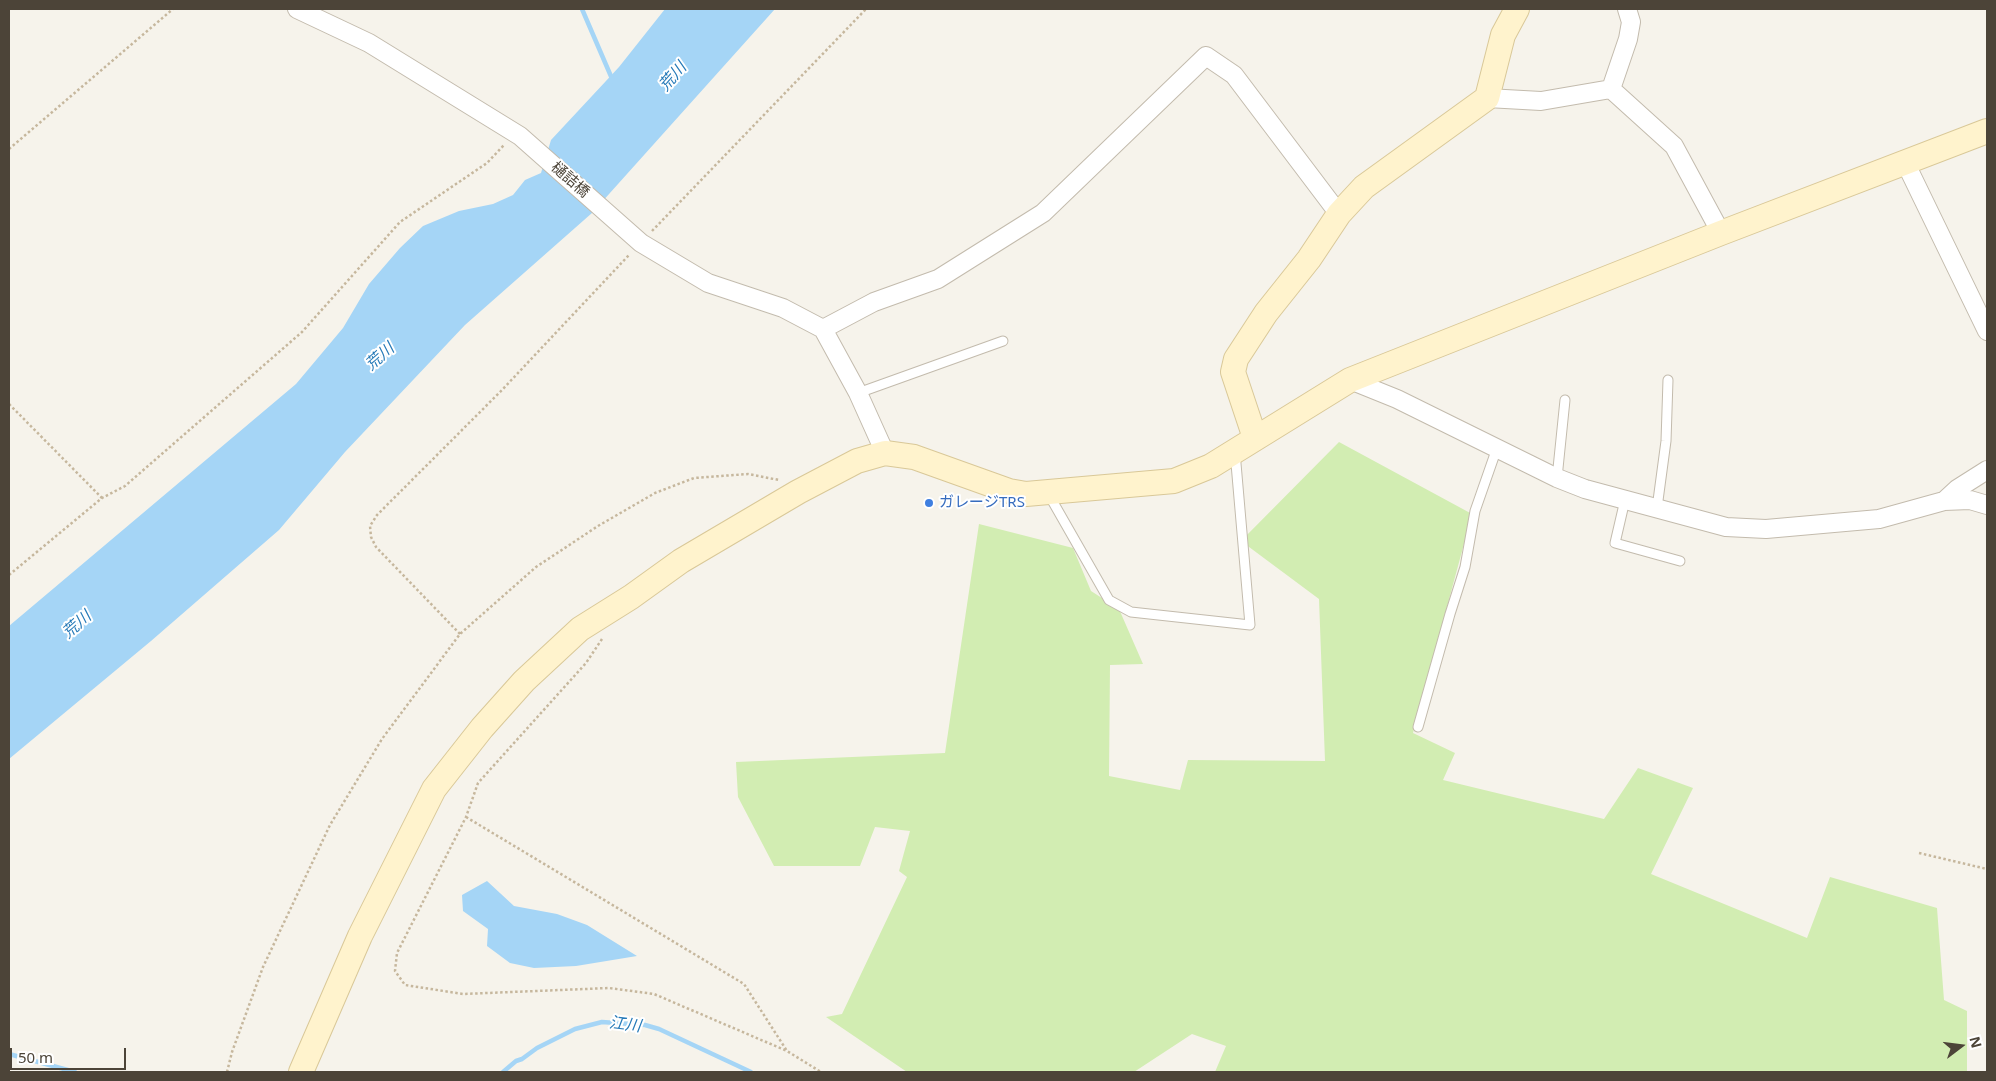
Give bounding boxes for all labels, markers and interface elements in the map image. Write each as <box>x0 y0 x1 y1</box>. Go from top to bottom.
water label: 荒川 <box>655 59 691 95</box>
street label: 樋詰橋 <box>547 158 593 202</box>
water label: 荒川 <box>362 339 398 375</box>
place label: ガレージTRS <box>939 494 1025 512</box>
marker: ガレージTRS <box>923 497 935 509</box>
water label: 荒川 <box>59 607 95 643</box>
water label: 江川 <box>608 1014 642 1036</box>
north arrow <box>1936 1021 1986 1071</box>
text: N <box>1965 1034 1987 1050</box>
scale bar <box>12 1038 129 1070</box>
text: 50 m <box>18 1047 53 1067</box>

